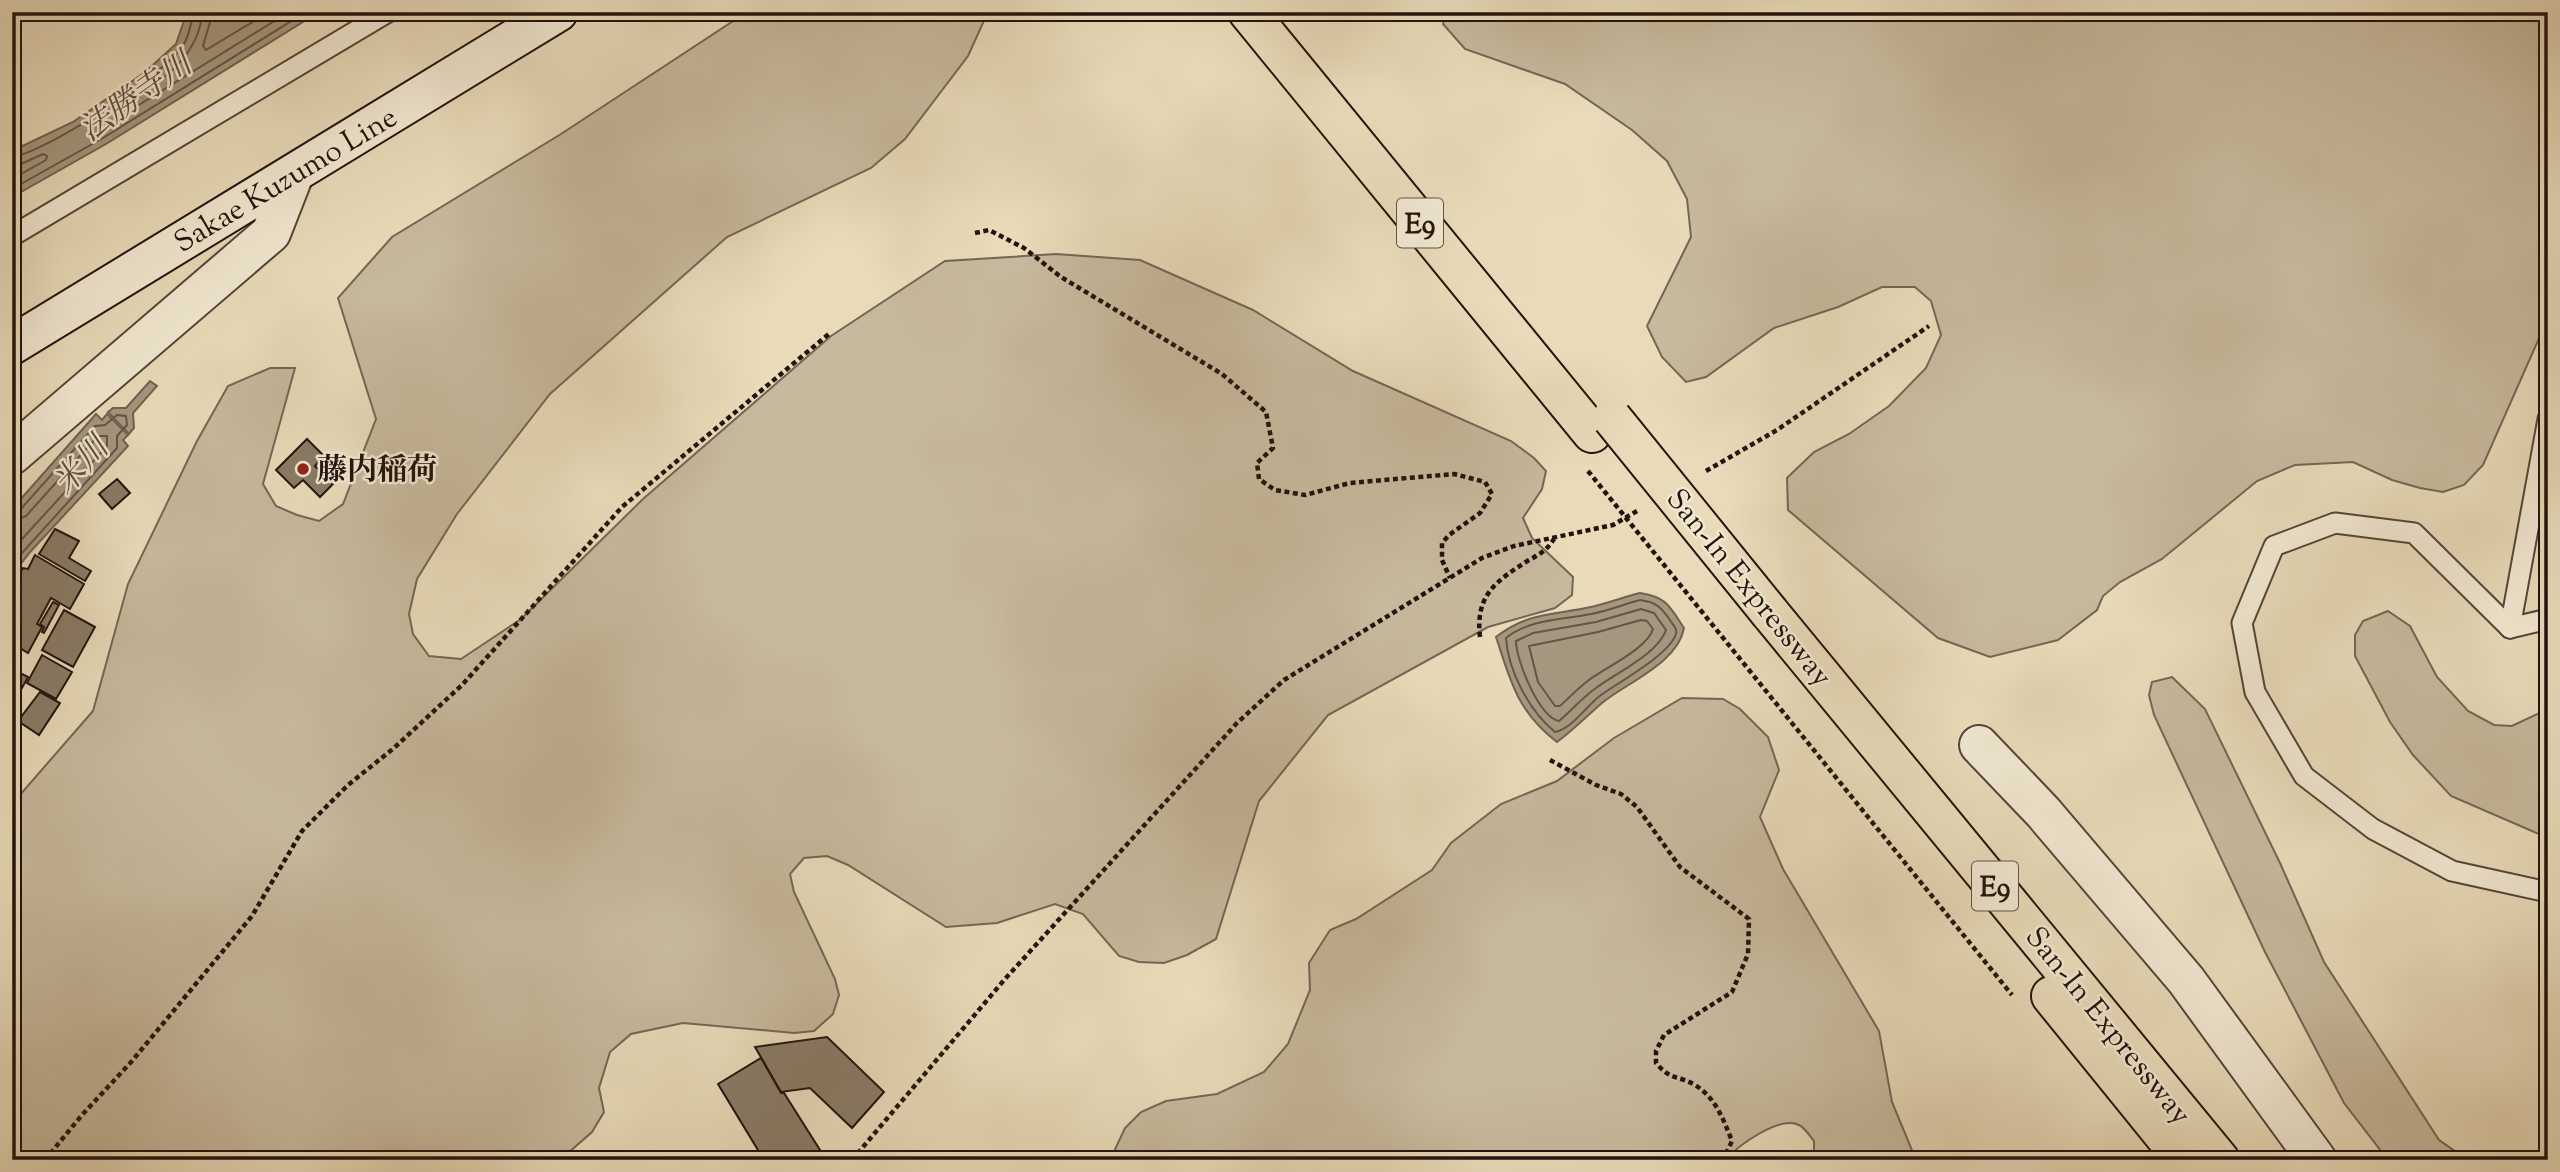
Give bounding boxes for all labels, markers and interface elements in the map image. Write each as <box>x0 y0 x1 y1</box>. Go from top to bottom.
water label: 法勝寺川 <box>71 41 205 154</box>
street label: Sakae Kuzumo Line <box>166 97 406 265</box>
road number: E9 <box>1397 198 1443 248</box>
water label: 米川 <box>44 426 123 506</box>
place label: 藤内稲荷 <box>317 450 437 493</box>
marker: 藤内稲荷 <box>295 461 311 477</box>
street label: San-In Expressway <box>1655 480 1842 697</box>
road number: E9 <box>1972 862 2018 910</box>
street label: San-In Expressway <box>2014 918 2201 1135</box>

